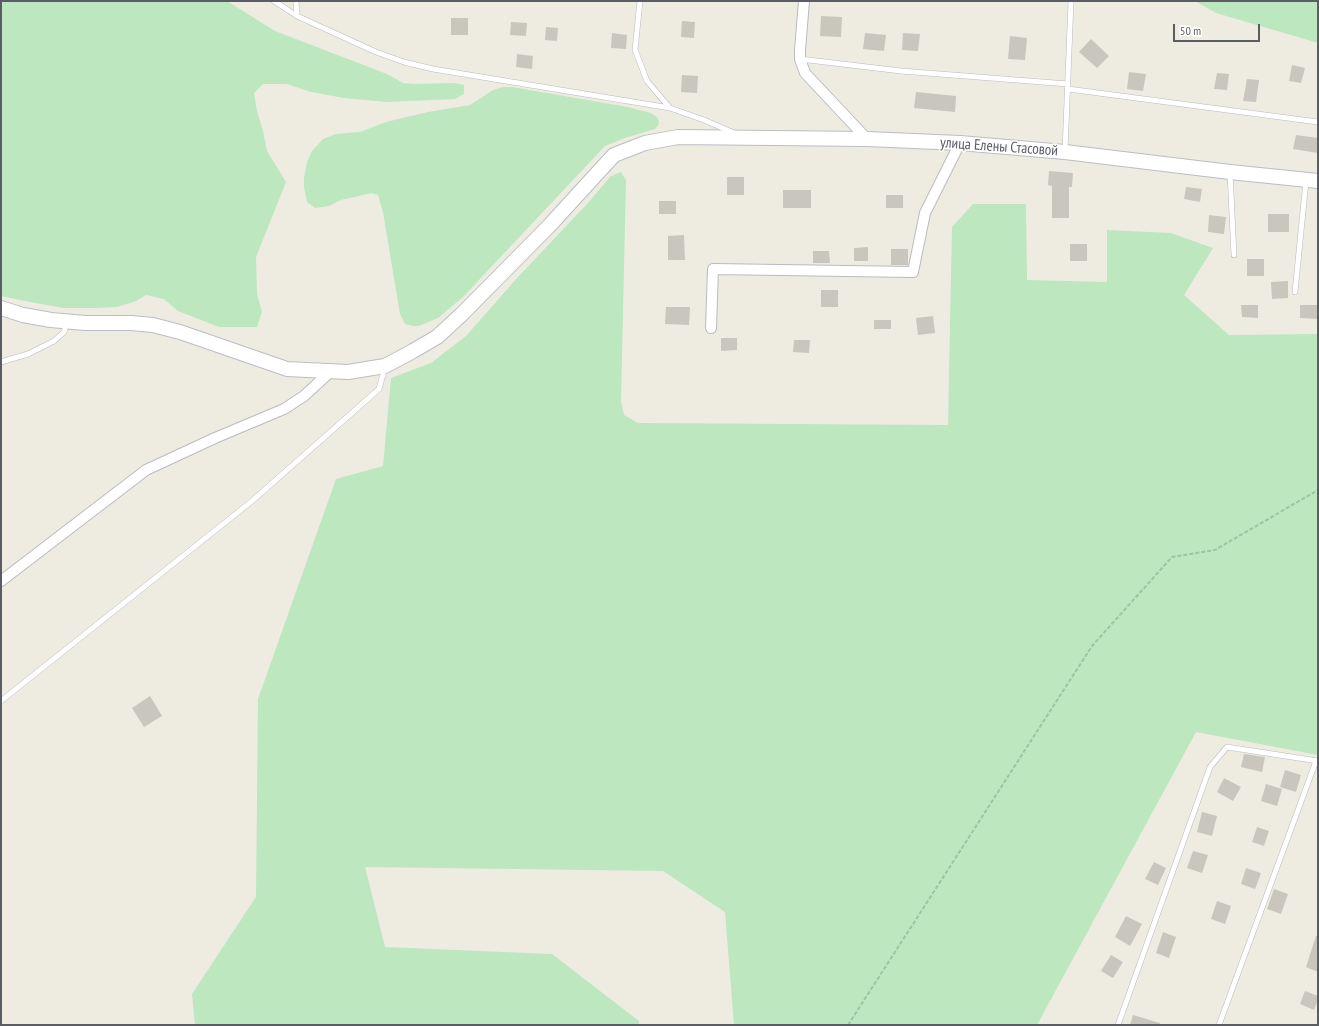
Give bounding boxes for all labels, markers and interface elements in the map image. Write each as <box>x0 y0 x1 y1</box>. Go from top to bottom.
scale bar <box>1175 16 1262 42</box>
text: 50 m <box>1180 23 1201 38</box>
street label: улица Елены Стасовой <box>940 134 1058 160</box>

